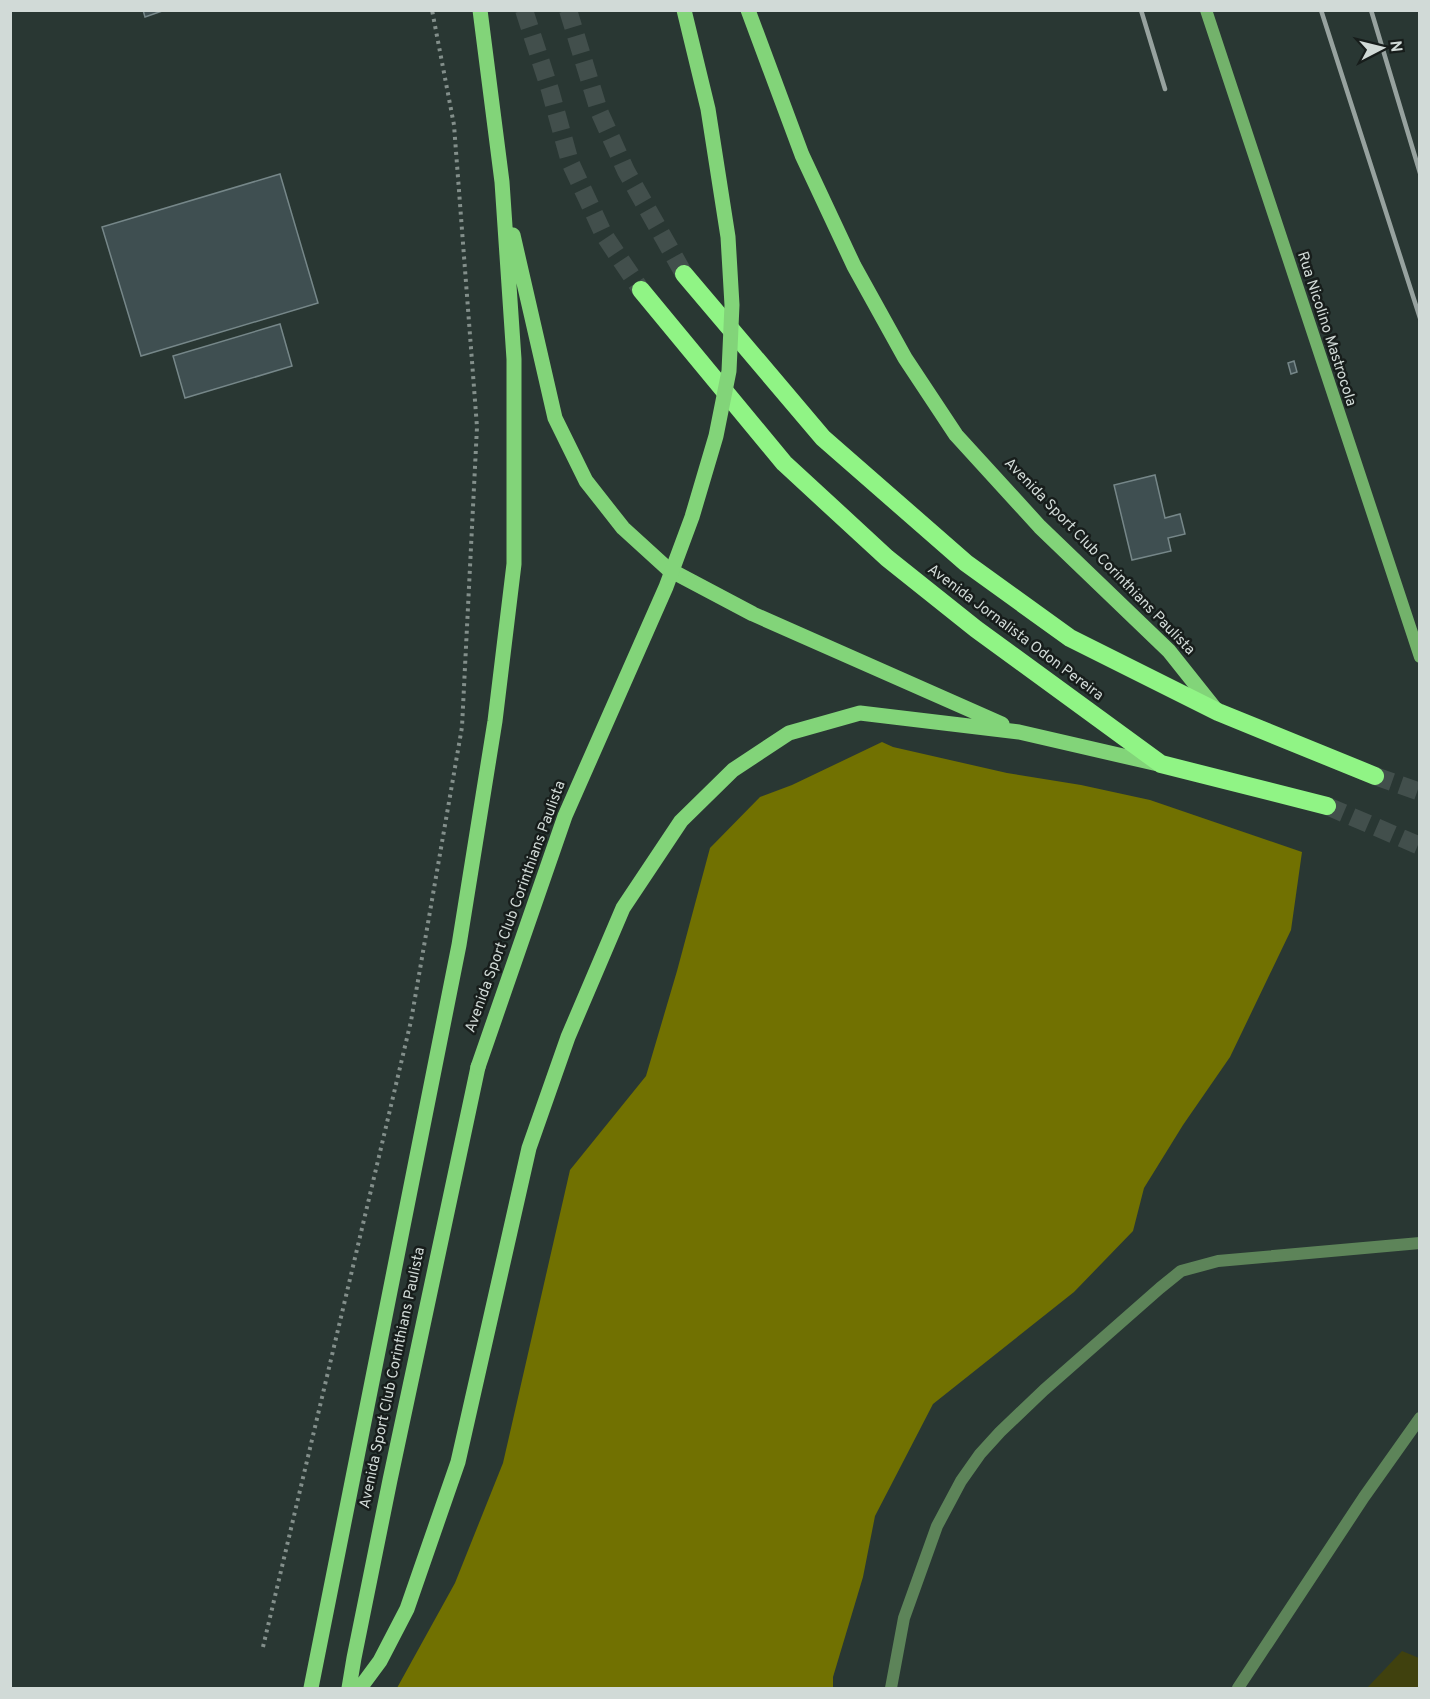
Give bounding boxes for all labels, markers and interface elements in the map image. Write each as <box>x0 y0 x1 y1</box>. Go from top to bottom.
north arrow <box>1352 18 1412 78</box>
text: N <box>1384 39 1406 53</box>
street label: Rua Nicolino Mastrocola <box>1292 249 1360 409</box>
street label: Avenida Sport Club Corinthians Paulista <box>1000 454 1198 660</box>
street label: Avenida Jornalista Odon Pereira <box>923 561 1107 705</box>
street label: Avenida Sport Club Corinthians Paulista <box>461 778 571 1036</box>
street label: Avenida Sport Club Corinthians Paulista <box>356 1246 430 1510</box>

